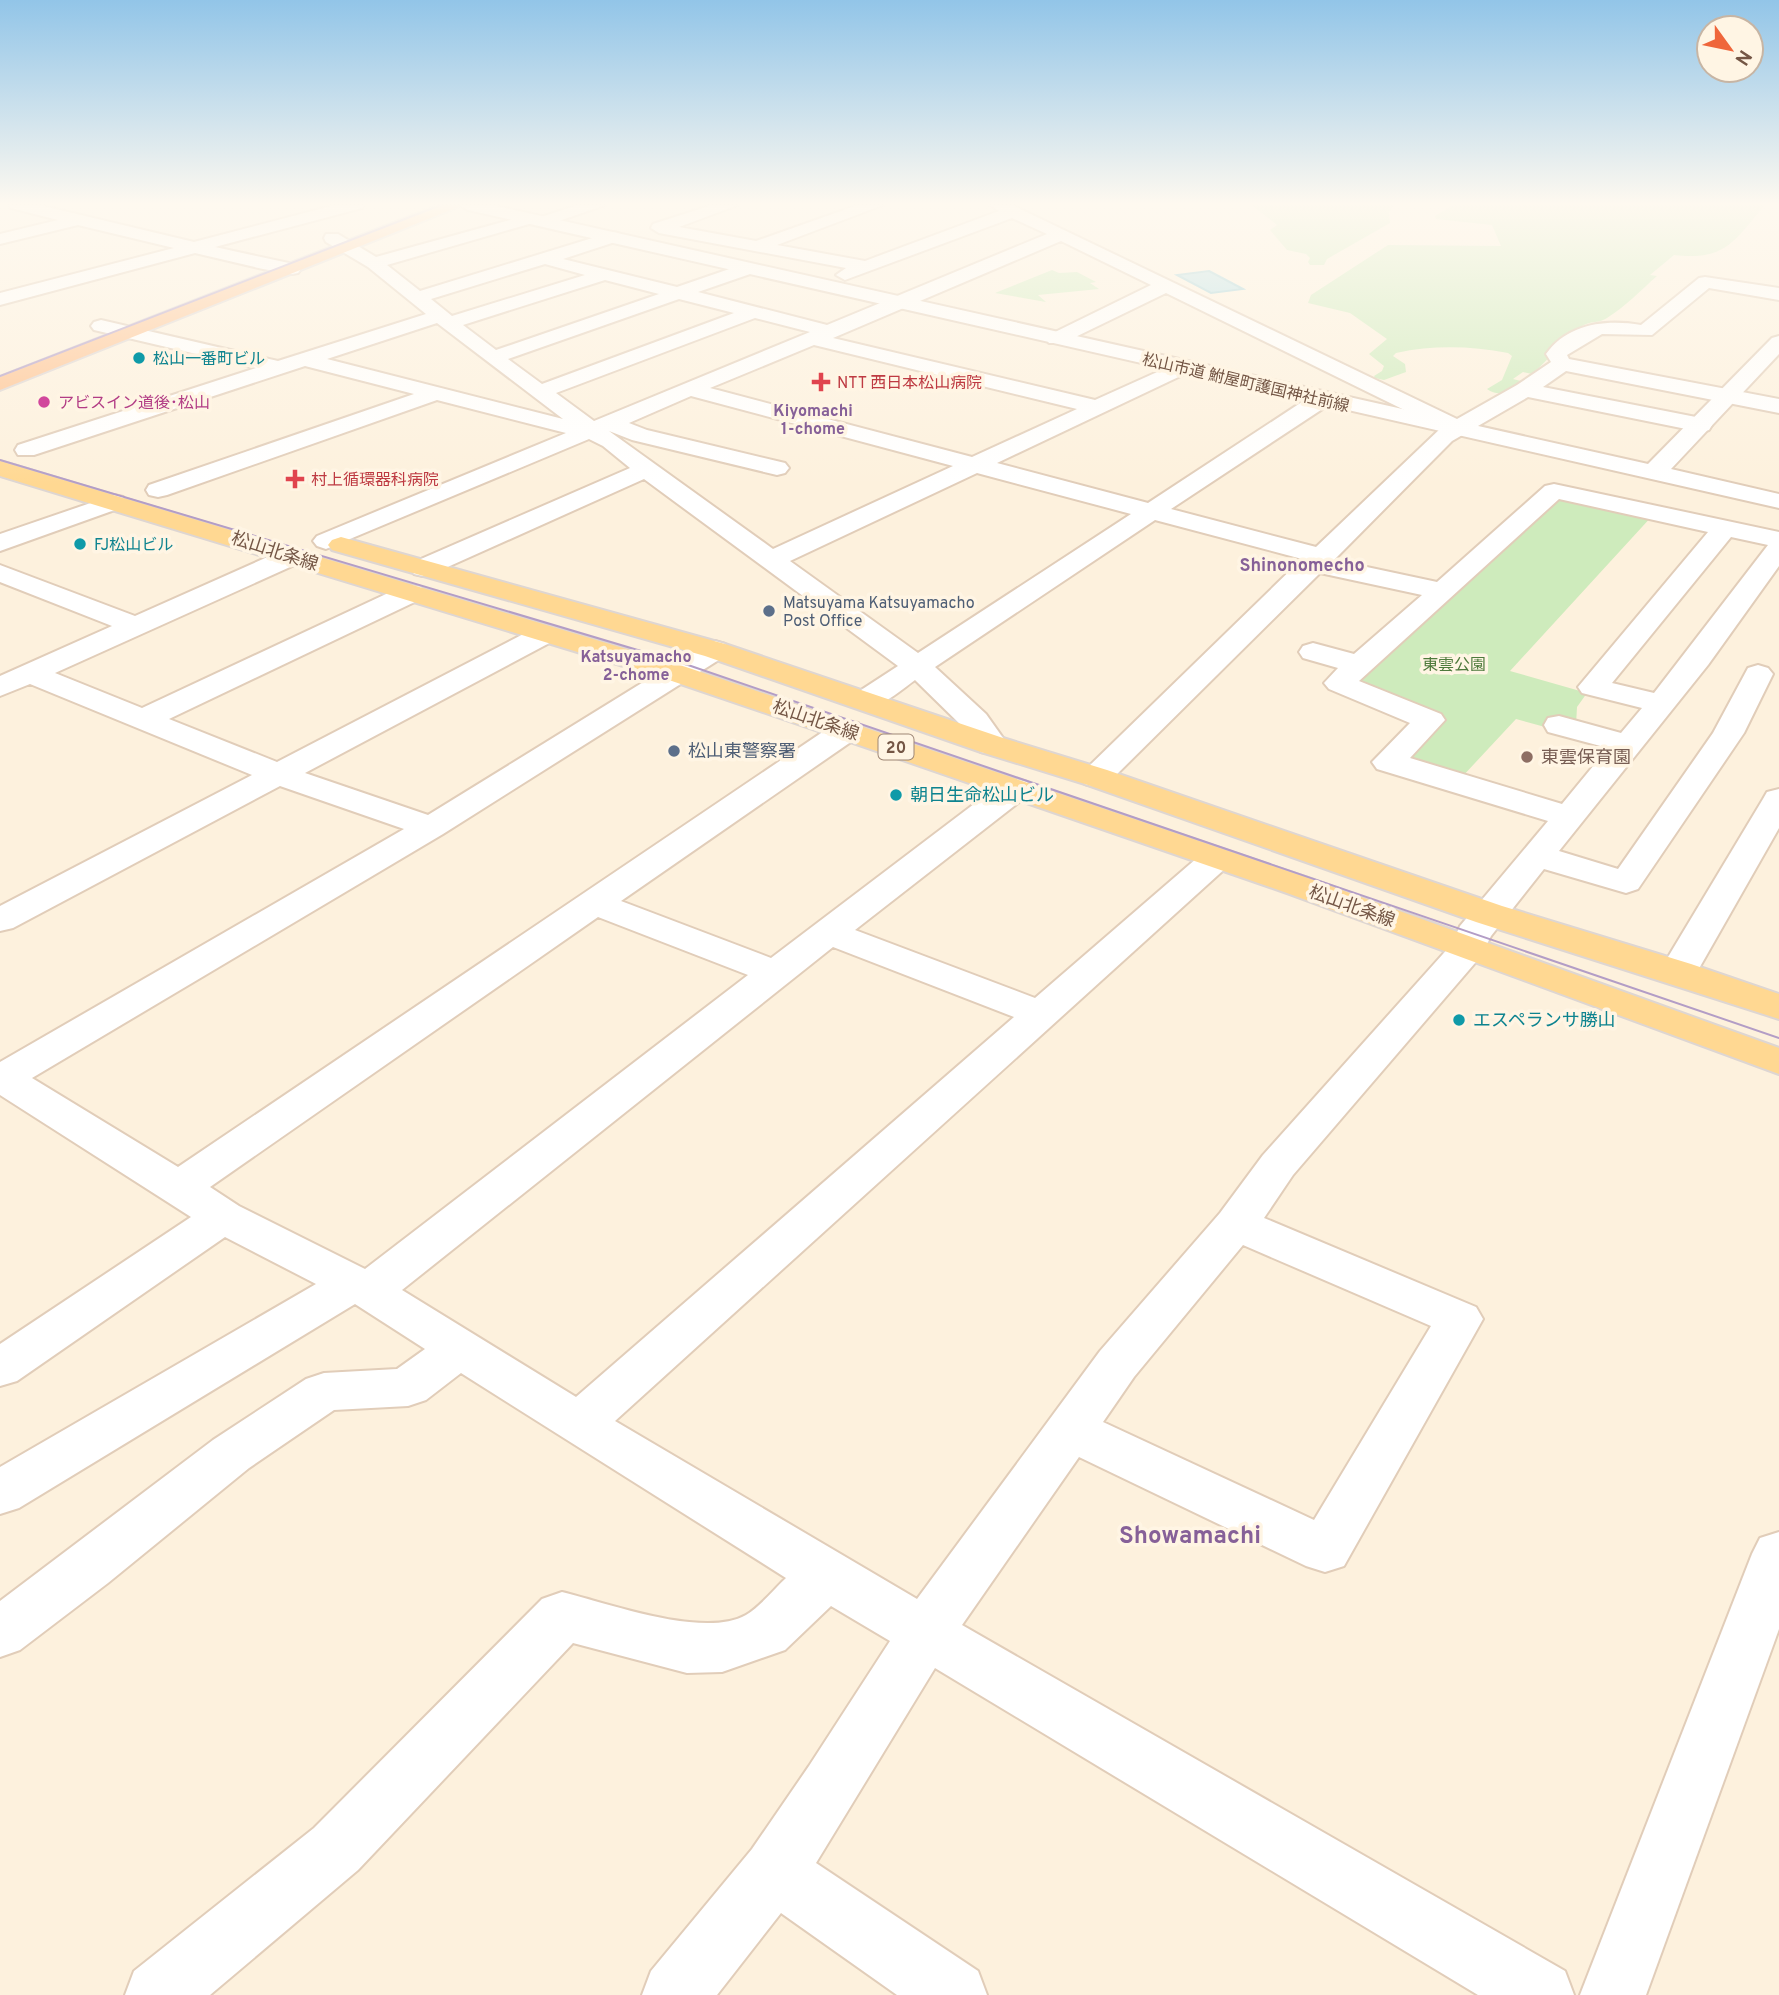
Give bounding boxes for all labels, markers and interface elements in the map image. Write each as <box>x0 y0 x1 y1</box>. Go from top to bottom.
north arrow <box>1695 14 1765 84</box>
text: N <box>1729 45 1756 69</box>
marker: 松山一番町ビル <box>131 350 147 366</box>
place label: 松山一番町ビル <box>153 350 265 370</box>
street label: 松山市道 鮒屋町護国神社前線 <box>1140 350 1351 418</box>
marker: NTT 西日本松山病院 <box>811 372 831 392</box>
place label: NTT 西日本松山病院 <box>837 374 982 394</box>
marker: アビスイン道後･松山 <box>36 394 52 410</box>
place label: アビスイン道後･松山 <box>58 394 210 414</box>
district label: Kiyomachi 1-chome <box>773 402 853 440</box>
marker: 村上循環器科病院 <box>285 469 305 489</box>
place label: 村上循環器科病院 <box>311 471 439 491</box>
street label: 松山北条線 <box>228 528 321 577</box>
marker: FJ松山ビル <box>72 536 88 552</box>
place label: FJ松山ビル <box>94 536 173 556</box>
district label: Shinonomecho <box>1239 555 1365 578</box>
place label: Matsuyama Katsuyamacho Post Office <box>783 594 975 632</box>
marker: Matsuyama Katsuyamacho Post Office <box>761 603 777 619</box>
district label: Katsuyamacho 2-chome <box>581 648 691 686</box>
park label: 東雲公園 <box>1422 656 1486 676</box>
street label: 松山北条線 <box>769 696 862 747</box>
road number: 20 <box>878 734 914 760</box>
place label: 松山東警察署 <box>688 741 796 764</box>
marker: 松山東警察署 <box>666 743 682 759</box>
place label: 東雲保育園 <box>1541 747 1631 770</box>
marker: 東雲保育園 <box>1519 749 1535 765</box>
place label: 朝日生命松山ビル <box>910 785 1054 808</box>
marker: 朝日生命松山ビル <box>888 787 904 803</box>
street label: 松山北条線 <box>1305 881 1398 934</box>
place label: エスペランサ勝山 <box>1473 1010 1616 1033</box>
marker: エスペランサ勝山 <box>1451 1012 1467 1028</box>
district label: Showamachi <box>1119 1522 1261 1552</box>

